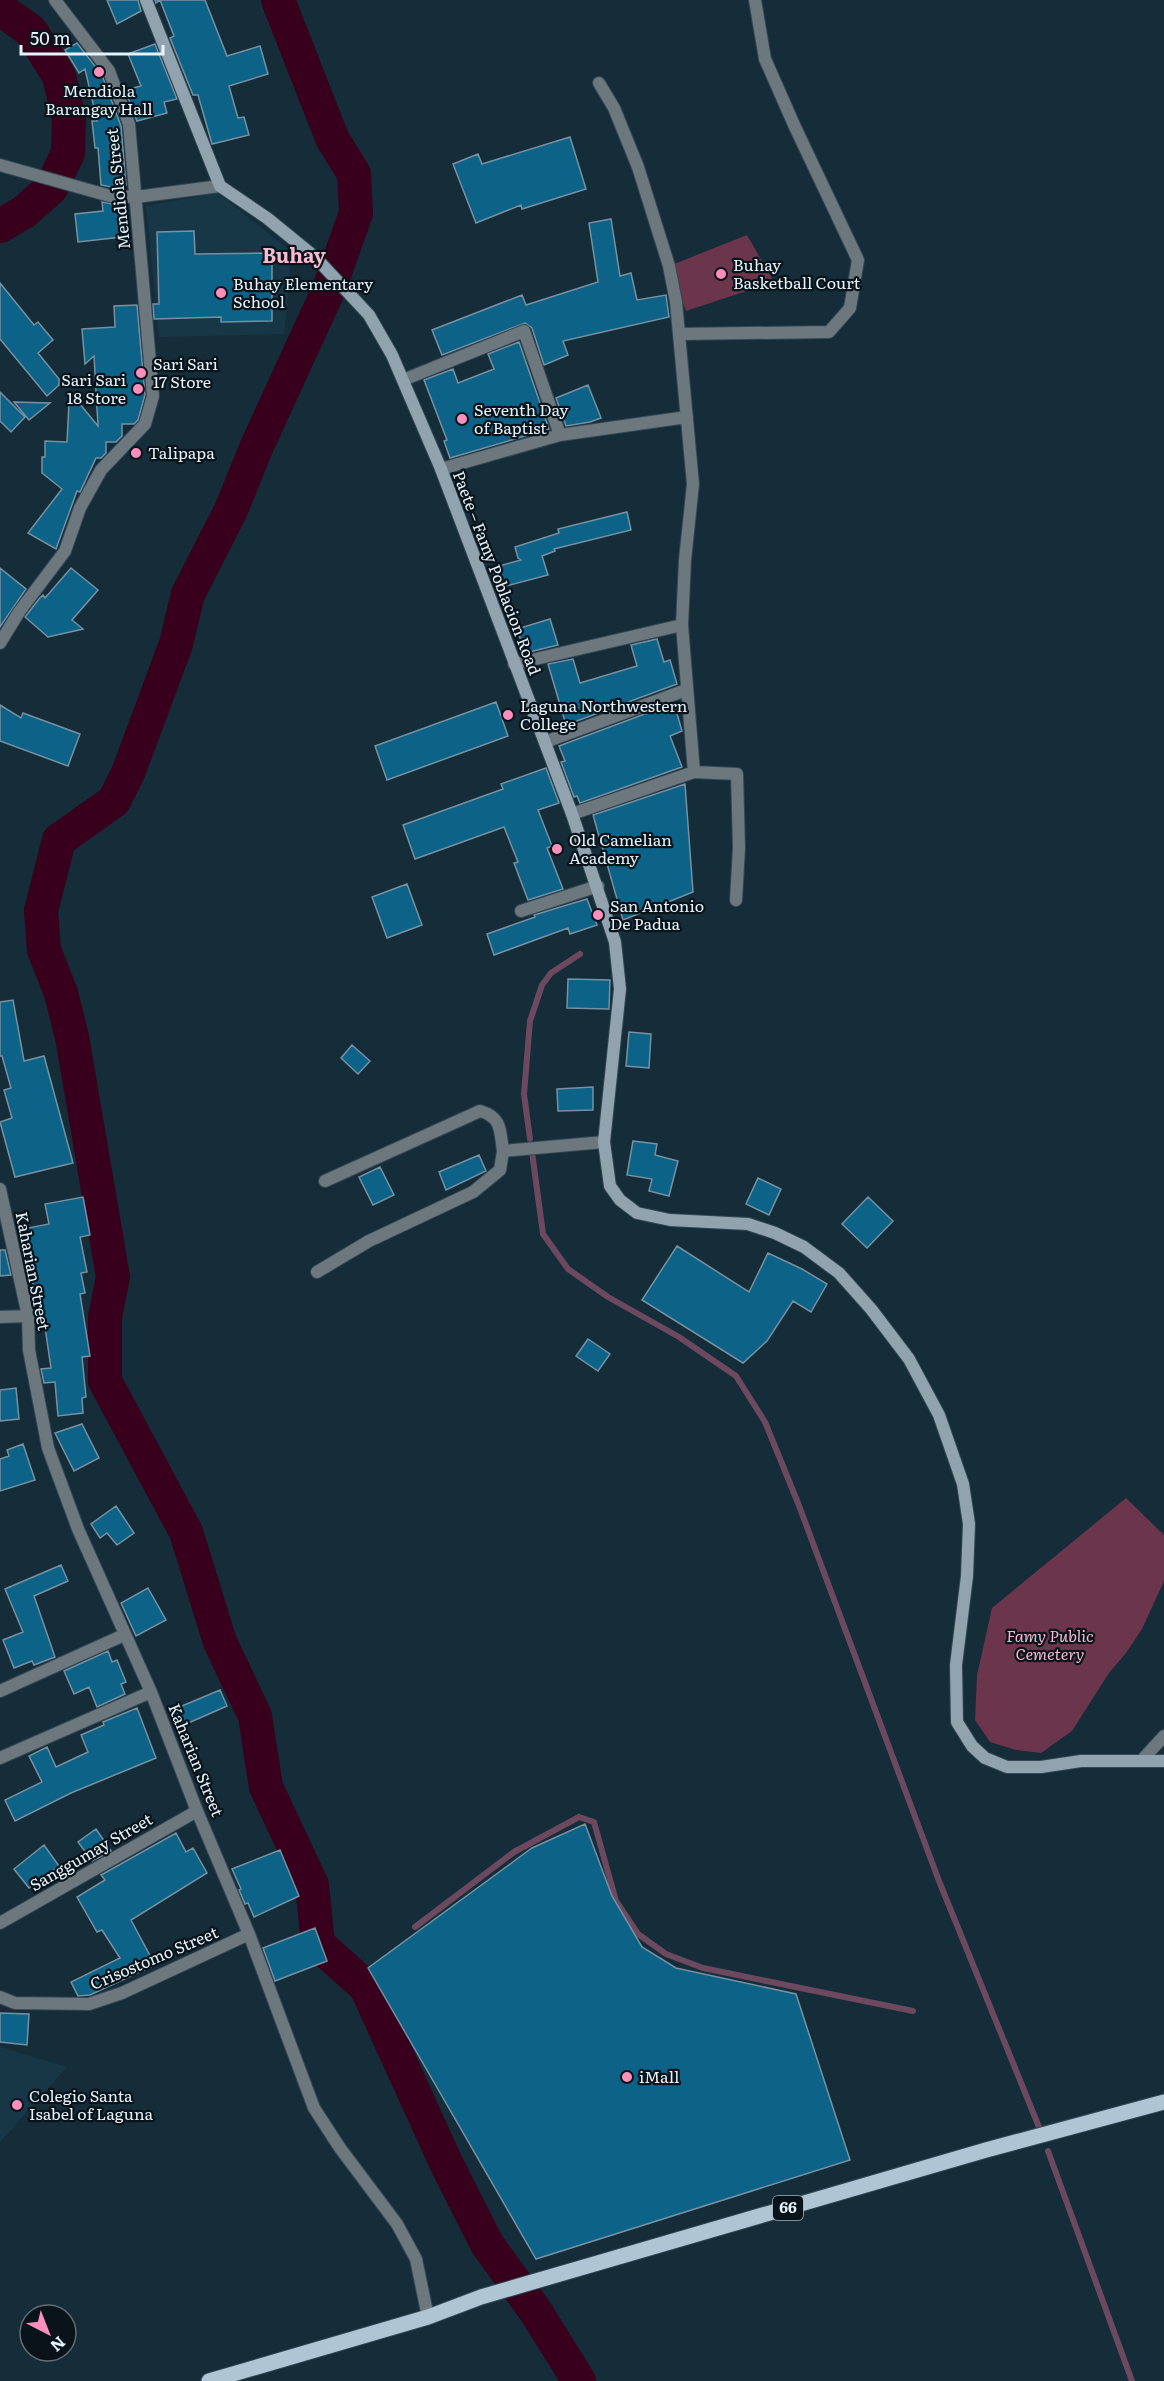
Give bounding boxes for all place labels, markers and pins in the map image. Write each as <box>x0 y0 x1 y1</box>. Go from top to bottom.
marker: Mendiola Barangay Hall <box>92 65 106 79</box>
place label: Mendiola Barangay Hall <box>45 78 153 120</box>
place label: Buhay Basketball Court <box>733 252 861 294</box>
marker: Buhay Basketball Court <box>714 267 728 281</box>
place label: Buhay Elementary School <box>233 271 374 313</box>
marker: Buhay Elementary School <box>214 286 228 300</box>
place label: Sari Sari 17 Store <box>153 351 218 393</box>
marker: Sari Sari 17 Store <box>134 366 148 380</box>
place label: Sari Sari 18 Store <box>61 367 126 409</box>
marker: Sari Sari 18 Store <box>131 382 145 396</box>
place label: Seventh Day of Baptist <box>474 397 569 439</box>
marker: Seventh Day of Baptist <box>455 412 469 426</box>
place label: Talipapa <box>148 440 215 464</box>
marker: Talipapa <box>129 446 143 460</box>
place label: Laguna Northwestern College <box>520 693 688 735</box>
marker: Laguna Northwestern College <box>501 708 515 722</box>
place label: Old Camelian Academy <box>569 827 672 869</box>
marker: Old Camelian Academy <box>550 842 564 856</box>
place label: San Antonio De Padua <box>610 893 704 935</box>
marker: San Antonio De Padua <box>591 908 605 922</box>
place label: iMall <box>639 2064 679 2088</box>
marker: iMall <box>620 2070 634 2084</box>
place label: Colegio Santa Isabel of Laguna <box>29 2083 154 2125</box>
marker: Colegio Santa Isabel of Laguna <box>10 2098 24 2112</box>

